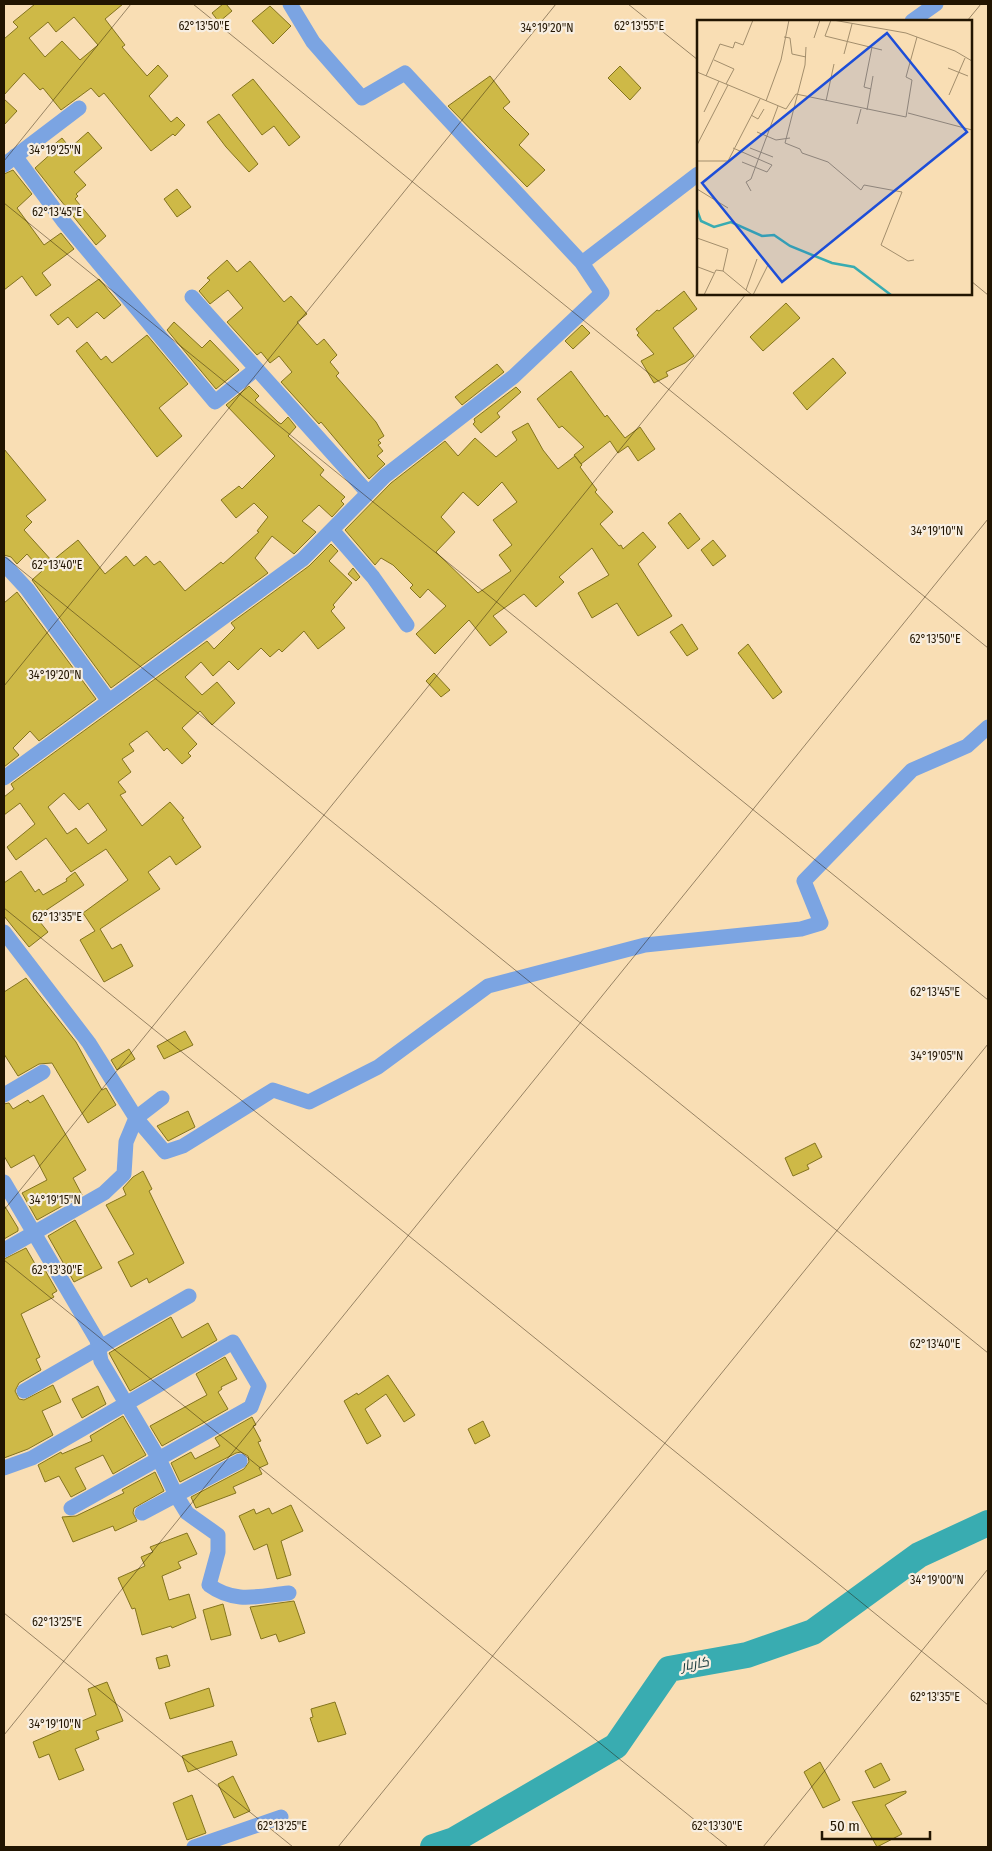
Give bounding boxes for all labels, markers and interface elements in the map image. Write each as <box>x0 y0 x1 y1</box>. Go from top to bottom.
text: 62°13'50"E <box>178 19 230 33</box>
text: 62°13'55"E <box>614 19 664 33</box>
inset map <box>697 20 972 295</box>
text: 34°19'20"N <box>521 21 573 35</box>
text: 34°19'25"N <box>29 143 81 157</box>
text: 62°13'45"E <box>32 205 82 219</box>
text: 34°19'10"N <box>911 524 963 538</box>
text: 62°13'40"E <box>32 558 83 572</box>
text: 62°13'50"E <box>909 632 961 646</box>
text: 34°19'20"N <box>29 668 81 682</box>
text: 62°13'35"E <box>32 910 82 924</box>
text: 62°13'45"E <box>910 985 960 999</box>
text: 34°19'05"N <box>911 1049 963 1063</box>
text: 34°19'15"N <box>29 1193 81 1207</box>
text: 62°13'30"E <box>32 1263 83 1277</box>
text: 62°13'40"E <box>910 1337 961 1351</box>
text: 34°19'00"N <box>910 1573 964 1587</box>
text: 62°13'25"E <box>32 1615 82 1629</box>
water label: کاربار <box>678 1653 711 1675</box>
text: 62°13'35"E <box>910 1690 960 1704</box>
text: 34°19'10"N <box>29 1717 81 1731</box>
scale bar <box>822 1808 930 1840</box>
text: 50 m <box>830 1817 860 1835</box>
text: 62°13'25"E <box>257 1819 307 1833</box>
text: 62°13'30"E <box>692 1819 743 1833</box>

